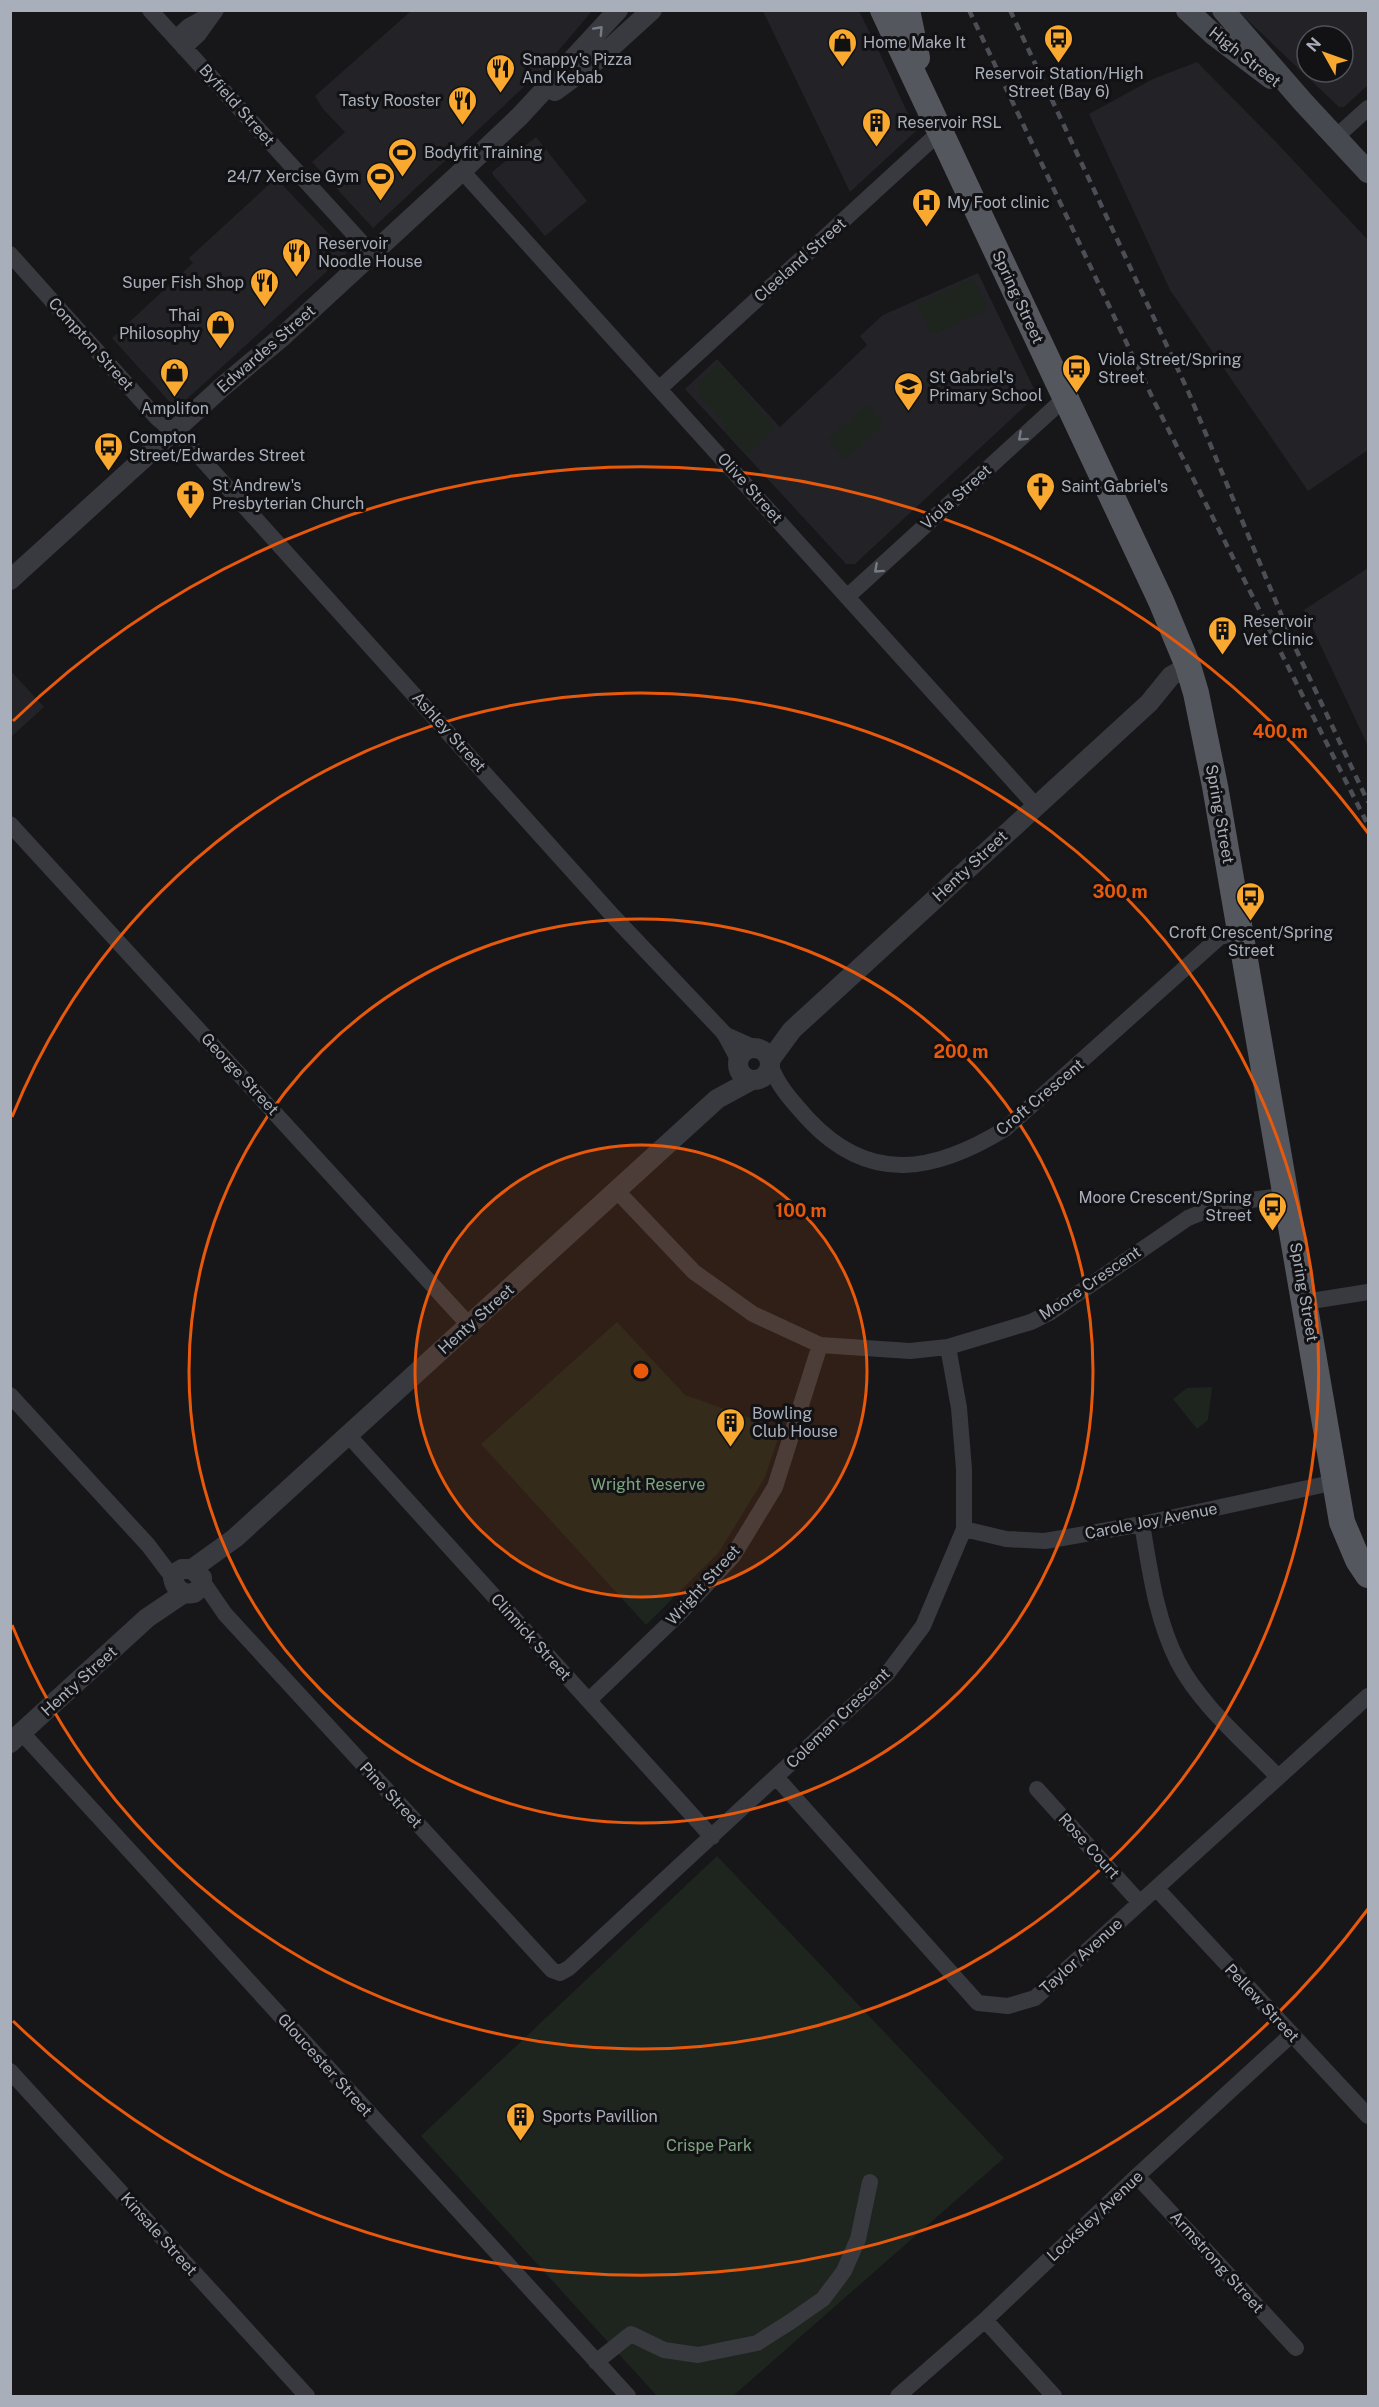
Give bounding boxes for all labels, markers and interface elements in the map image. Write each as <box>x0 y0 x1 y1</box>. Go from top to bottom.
bus stop icon: Reservoir Station/High Street (Bay 6) <box>1043 22 1075 64</box>
street label: High Street <box>1205 23 1285 91</box>
north arrow <box>1295 24 1355 84</box>
shop icon: Home Make It <box>826 26 858 68</box>
one-way arrow <box>592 27 603 37</box>
place label: Home Make It <box>863 33 966 52</box>
text: N <box>1303 34 1325 56</box>
place label: Snappy's Pizza And Kebab <box>522 50 632 87</box>
restaurant icon: Snappy's Pizza And Kebab <box>485 52 517 94</box>
street label: Byfield Street <box>195 60 279 150</box>
place label: Reservoir Station/High Street (Bay 6) <box>975 64 1143 101</box>
restaurant icon: Tasty Rooster <box>446 84 478 126</box>
place label: Tasty Rooster <box>339 91 441 110</box>
building icon: Reservoir RSL <box>860 106 892 148</box>
place label: Reservoir RSL <box>897 113 1002 132</box>
sports icon: Bodyfit Training <box>387 136 419 178</box>
place label: Bodyfit Training <box>424 143 543 162</box>
sports icon: 24/7 Xercise Gym <box>364 160 396 202</box>
place label: 24/7 Xercise Gym <box>227 167 359 186</box>
hospital icon: My Foot clinic <box>910 186 942 228</box>
place label: My Foot clinic <box>947 193 1050 212</box>
street label: Cleeland Street <box>750 214 850 306</box>
place label: Reservoir Noodle House <box>318 234 423 271</box>
restaurant icon: Reservoir Noodle House <box>281 236 313 278</box>
street label: Spring Street <box>988 247 1048 347</box>
restaurant icon: Super Fish Shop <box>249 266 281 308</box>
place label: Super Fish Shop <box>122 273 244 292</box>
street label: Compton Street <box>44 294 138 394</box>
street label: Edwardes Street <box>213 301 319 397</box>
place label: Thai Philosophy <box>119 306 200 343</box>
shop icon: Thai Philosophy <box>205 308 237 350</box>
place label: Viola Street/Spring Street <box>1098 350 1241 387</box>
bus stop icon: Viola Street/Spring Street <box>1061 352 1093 394</box>
shop icon: Amplifon <box>159 356 191 398</box>
place label: St Gabriel's Primary School <box>929 368 1043 405</box>
school or university icon: St Gabriel's Primary School <box>892 370 924 412</box>
place label: Amplifon <box>141 399 209 418</box>
place label: Compton Street/Edwardes Street <box>129 428 305 465</box>
bus stop icon: Compton Street/Edwardes Street <box>92 430 124 472</box>
one-way arrow <box>1018 430 1028 441</box>
street label: Olive Street <box>714 449 786 527</box>
street label: Viola Street <box>917 460 995 534</box>
church icon: Saint Gabriel's <box>1024 470 1056 512</box>
place label: St Andrew's Presbyterian Church <box>212 476 364 513</box>
place label: Saint Gabriel's <box>1061 477 1168 496</box>
church icon: St Andrew's Presbyterian Church <box>175 478 207 520</box>
one-way arrow <box>874 561 885 572</box>
place label: Reservoir Vet Clinic <box>1243 612 1314 649</box>
building icon: Reservoir Vet Clinic <box>1206 614 1238 656</box>
street label: Ashley Street <box>408 688 490 776</box>
text: 400 m <box>1252 721 1308 742</box>
street label: Spring Street <box>1202 763 1238 865</box>
street label: Henty Street <box>929 827 1011 905</box>
bus stop icon: Croft Crescent/Spring Street <box>1235 880 1267 922</box>
text: 300 m <box>1092 881 1148 902</box>
place label: Croft Crescent/Spring Street <box>1169 923 1333 960</box>
street label: George Street <box>197 1029 283 1119</box>
text: 200 m <box>934 1041 988 1062</box>
street label: Croft Crescent <box>992 1055 1088 1139</box>
place label: Moore Crescent/Spring Street <box>1078 1188 1252 1225</box>
bus stop icon: Moore Crescent/Spring Street <box>1257 1190 1289 1232</box>
text: 100 m <box>775 1200 827 1221</box>
street label: Spring Street <box>1286 1241 1322 1343</box>
street label: Moore Crescent <box>1036 1242 1144 1324</box>
street label: Henty Street <box>434 1280 518 1358</box>
centre of rings <box>631 1361 651 1381</box>
place label: Bowling Club House <box>752 1404 838 1441</box>
building icon: Bowling Club House <box>715 1406 747 1448</box>
park label: Wright Reserve <box>591 1475 705 1494</box>
street label: Carole Joy Avenue <box>1083 1499 1219 1543</box>
street label: Wright Street <box>662 1541 744 1629</box>
street label: Clinnick Street <box>487 1590 575 1684</box>
street label: Henty Street <box>37 1642 121 1720</box>
street label: Coleman Crescent <box>782 1664 894 1772</box>
street label: Pine Street <box>356 1758 426 1832</box>
street label: Rose Court <box>1054 1809 1124 1883</box>
street label: Taylor Avenue <box>1036 1914 1126 1998</box>
street label: Pellew Street <box>1221 1960 1303 2046</box>
street label: Gloucester Street <box>274 2010 376 2120</box>
building icon: Sports Pavillion <box>505 2100 537 2142</box>
place label: Sports Pavillion <box>542 2107 658 2126</box>
park label: Crispe Park <box>666 2136 752 2155</box>
street label: Locksley Avenue <box>1043 2167 1147 2265</box>
street label: Kinsale Street <box>117 2189 201 2279</box>
street label: Armstrong Street <box>1166 2207 1268 2317</box>

